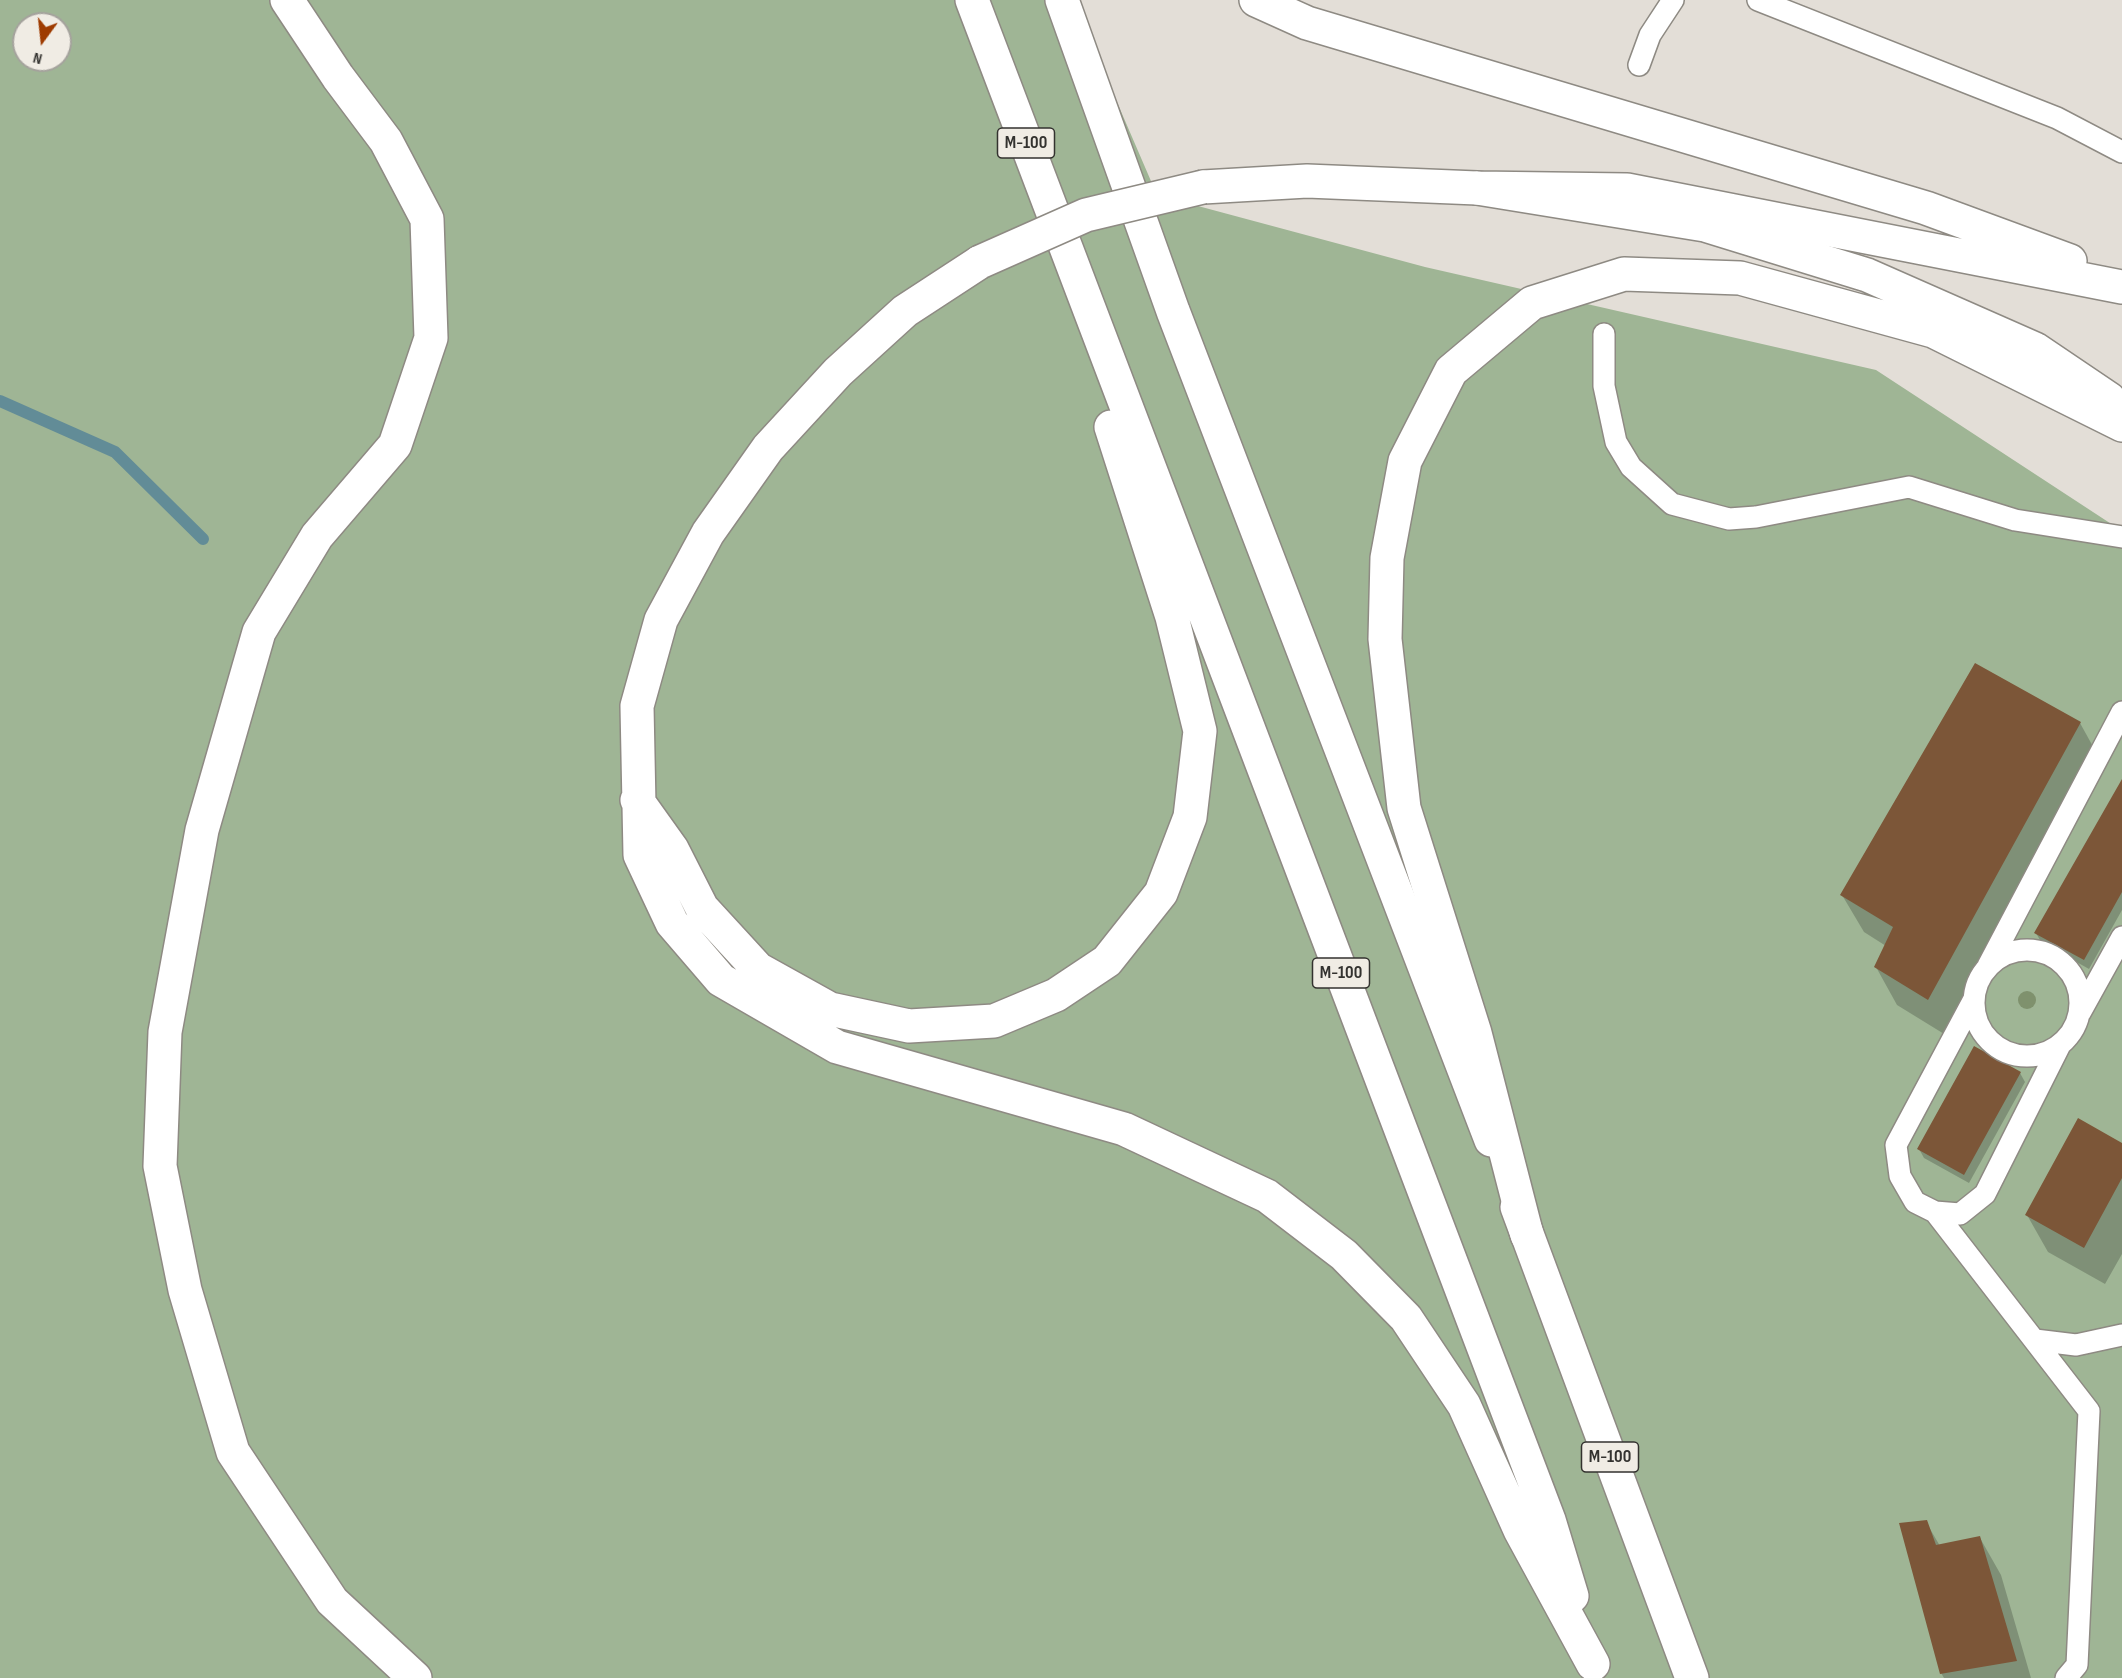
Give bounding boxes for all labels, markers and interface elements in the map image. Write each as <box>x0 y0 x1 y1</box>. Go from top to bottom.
north arrow <box>12 12 72 72</box>
text: N <box>31 48 44 68</box>
road number: M-100 <box>998 128 1054 158</box>
road number: M-100 <box>1312 958 1370 988</box>
road number: M-100 <box>1582 1442 1638 1472</box>

